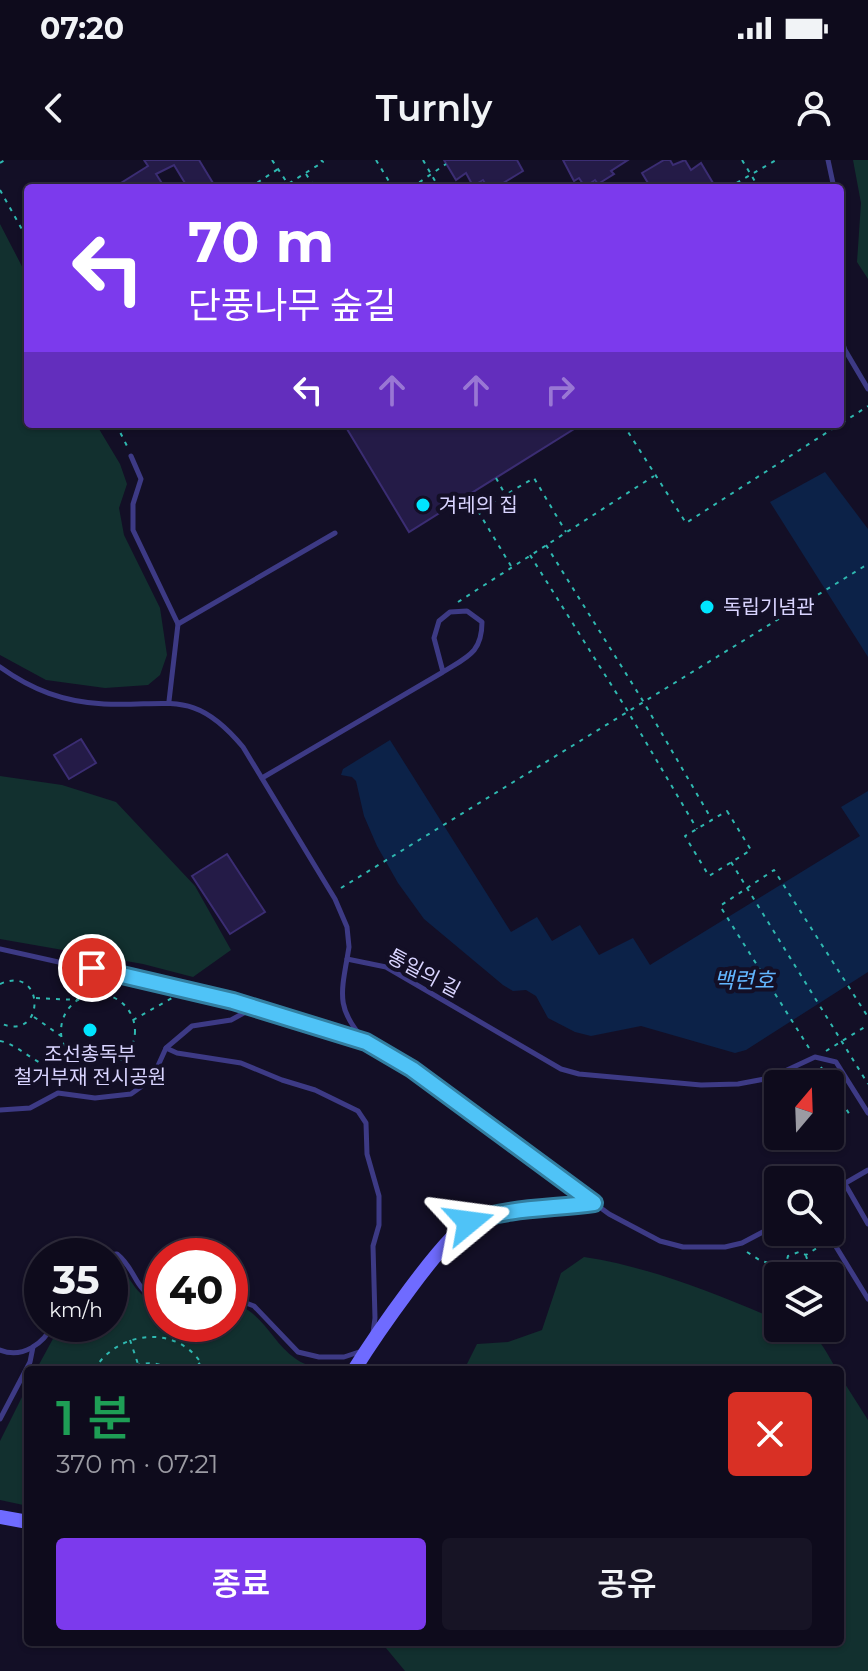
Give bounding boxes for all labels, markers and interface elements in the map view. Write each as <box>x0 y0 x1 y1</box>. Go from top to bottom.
text: 07:20 <box>40 10 124 47</box>
icon: back <box>32 86 76 130</box>
text: Turnly <box>376 86 492 130</box>
icon: person <box>792 86 836 130</box>
text: 70 m <box>188 208 334 276</box>
icon: left <box>56 216 160 320</box>
text: 단풍나무 숲길 <box>188 283 396 327</box>
icon: left <box>286 368 330 412</box>
icon: ahead <box>370 368 414 412</box>
icon: ahead <box>454 368 498 412</box>
icon: right <box>538 368 582 412</box>
place label: 겨레의 집 <box>439 493 518 517</box>
marker: 겨레의 집 <box>414 496 432 514</box>
place label: 독립기념관 <box>723 595 815 619</box>
marker: 독립기념관 <box>698 598 716 616</box>
pin <box>58 934 126 1002</box>
street label: 통일의 길 <box>384 944 464 1002</box>
icon: arrive <box>70 946 114 990</box>
water label: 백련호 <box>714 967 776 994</box>
marker: 조선총독부 철거부재 전시공원 <box>81 1021 99 1039</box>
place label: 조선총독부 철거부재 전시공원 <box>14 1042 166 1089</box>
north arrow <box>764 1070 844 1150</box>
map controls <box>764 1070 844 1342</box>
button: search <box>764 1166 844 1246</box>
position arrow <box>427 1180 511 1264</box>
speed limit sign: 40 <box>144 1238 248 1342</box>
text: 35 <box>52 1255 100 1304</box>
button: layers <box>764 1262 844 1342</box>
text: km/h <box>49 1298 103 1322</box>
text: 1 분 <box>56 1389 132 1447</box>
button: close <box>728 1392 812 1476</box>
text: 370 m · 07:21 <box>56 1448 218 1480</box>
button: 종료 <box>56 1538 426 1630</box>
button: 공유 <box>442 1538 812 1630</box>

